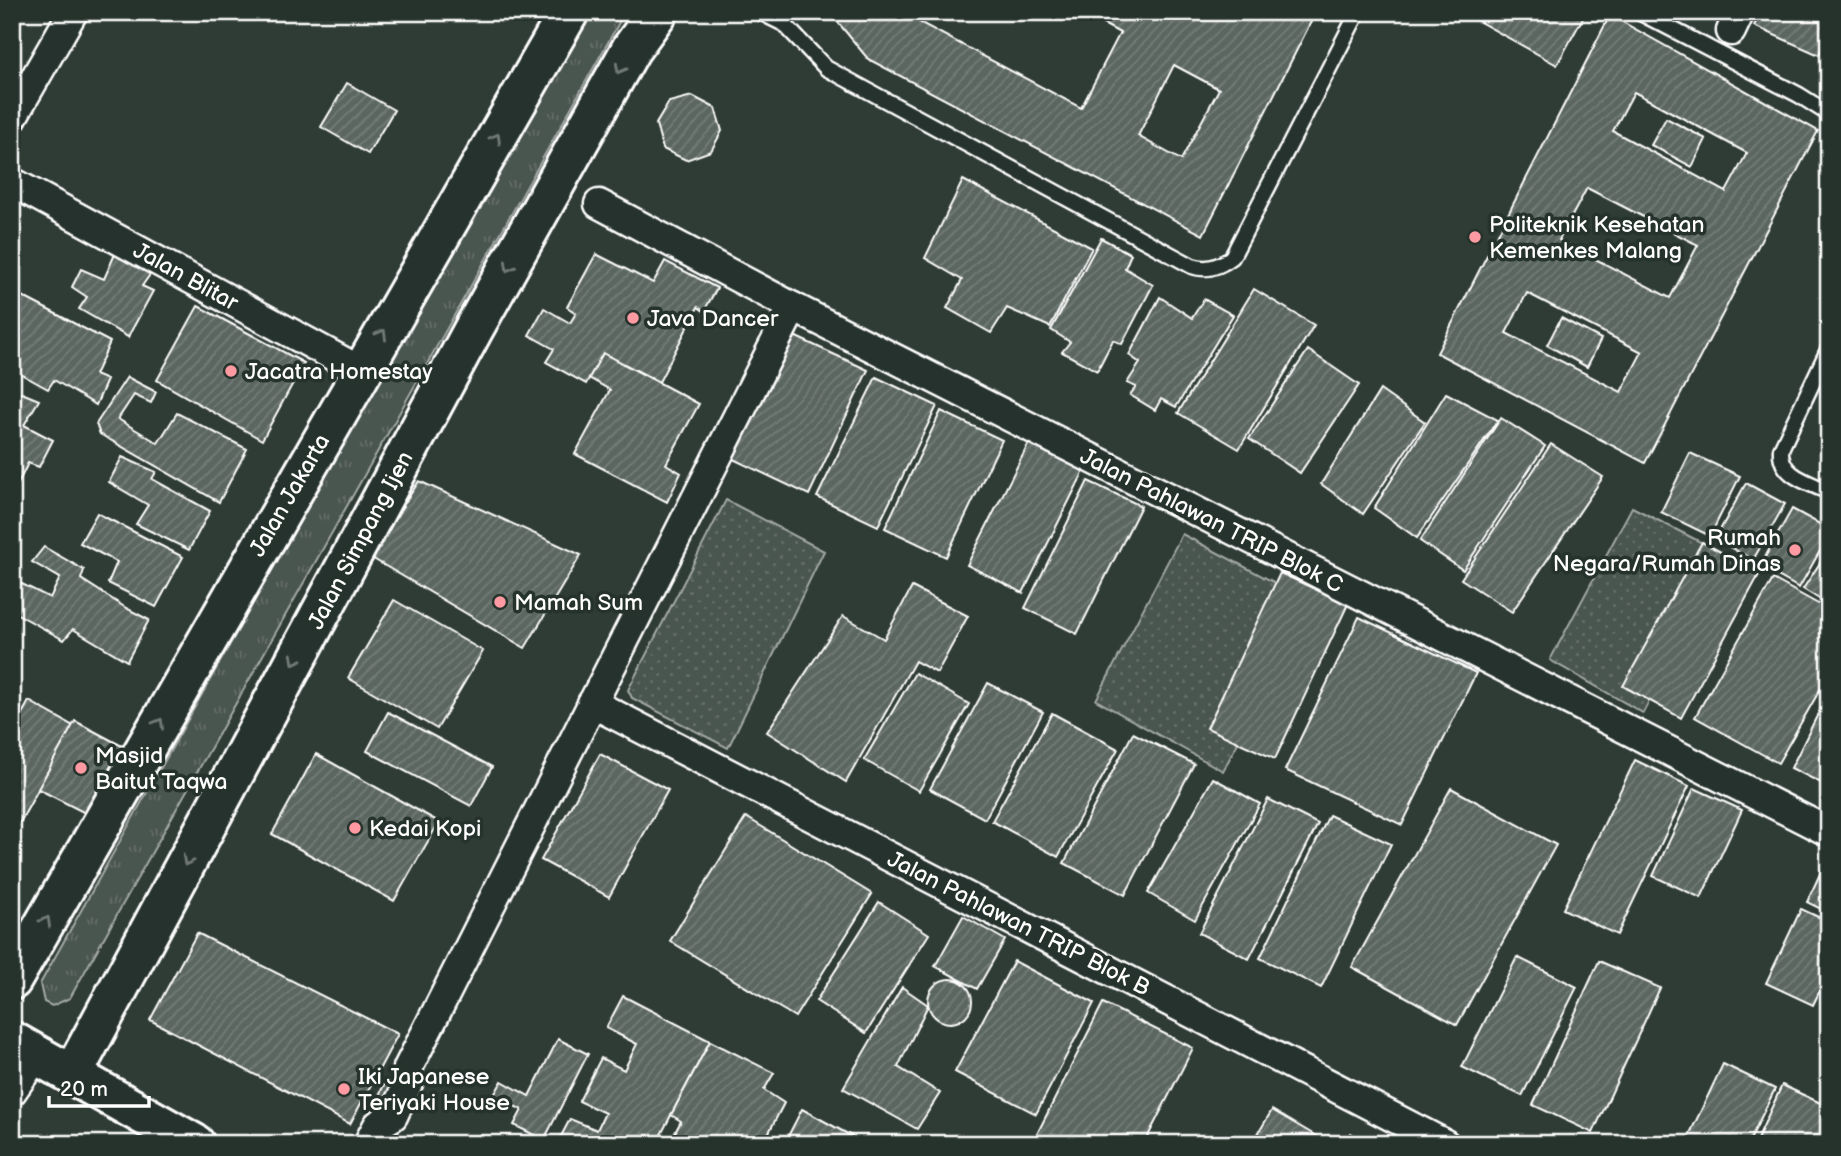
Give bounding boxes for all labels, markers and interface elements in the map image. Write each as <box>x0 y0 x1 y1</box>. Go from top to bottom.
one-way arrow <box>615 61 628 74</box>
one-way arrow <box>488 132 501 145</box>
place label: Politeknik Kesehatan Kemenkes Malang <box>1489 211 1705 265</box>
marker: Politeknik Kesehatan Kemenkes Malang <box>1467 229 1483 245</box>
street label: Jalan Blitar <box>128 237 243 317</box>
one-way arrow <box>504 260 517 272</box>
place label: Java Dancer <box>647 305 779 333</box>
marker: Java Dancer <box>625 310 641 326</box>
one-way arrow <box>374 329 387 342</box>
place label: Jacatra Homestay <box>245 358 433 386</box>
marker: Jacatra Homestay <box>223 363 239 379</box>
street label: Jalan Jakarta <box>244 429 336 562</box>
street label: Jalan Pahlawan TRIP Blok C <box>1075 442 1348 600</box>
street label: Jalan Simpang Ijen <box>302 447 420 634</box>
place label: Rumah Negara/Rumah Dinas <box>1553 524 1781 578</box>
marker: Rumah Negara/Rumah Dinas <box>1787 542 1803 558</box>
place label: Mamah Sum <box>514 589 643 617</box>
marker: Mamah Sum <box>492 594 508 610</box>
one-way arrow <box>290 653 303 666</box>
one-way arrow <box>151 718 164 730</box>
place label: Masjid Baitut Taqwa <box>95 742 228 796</box>
marker: Masjid Baitut Taqwa <box>73 760 89 776</box>
place label: Kedai Kopi <box>369 815 481 843</box>
marker: Kedai Kopi <box>347 820 363 836</box>
street label: Jalan Pahlawan TRIP Blok B <box>883 845 1155 1002</box>
one-way arrow <box>182 854 195 866</box>
one-way arrow <box>38 915 51 928</box>
place label: Iki Japanese Teriyaki House <box>358 1063 510 1117</box>
scale bar <box>49 1065 149 1109</box>
text: 20 m <box>60 1077 108 1102</box>
marker: Iki Japanese Teriyaki House <box>336 1081 352 1097</box>

